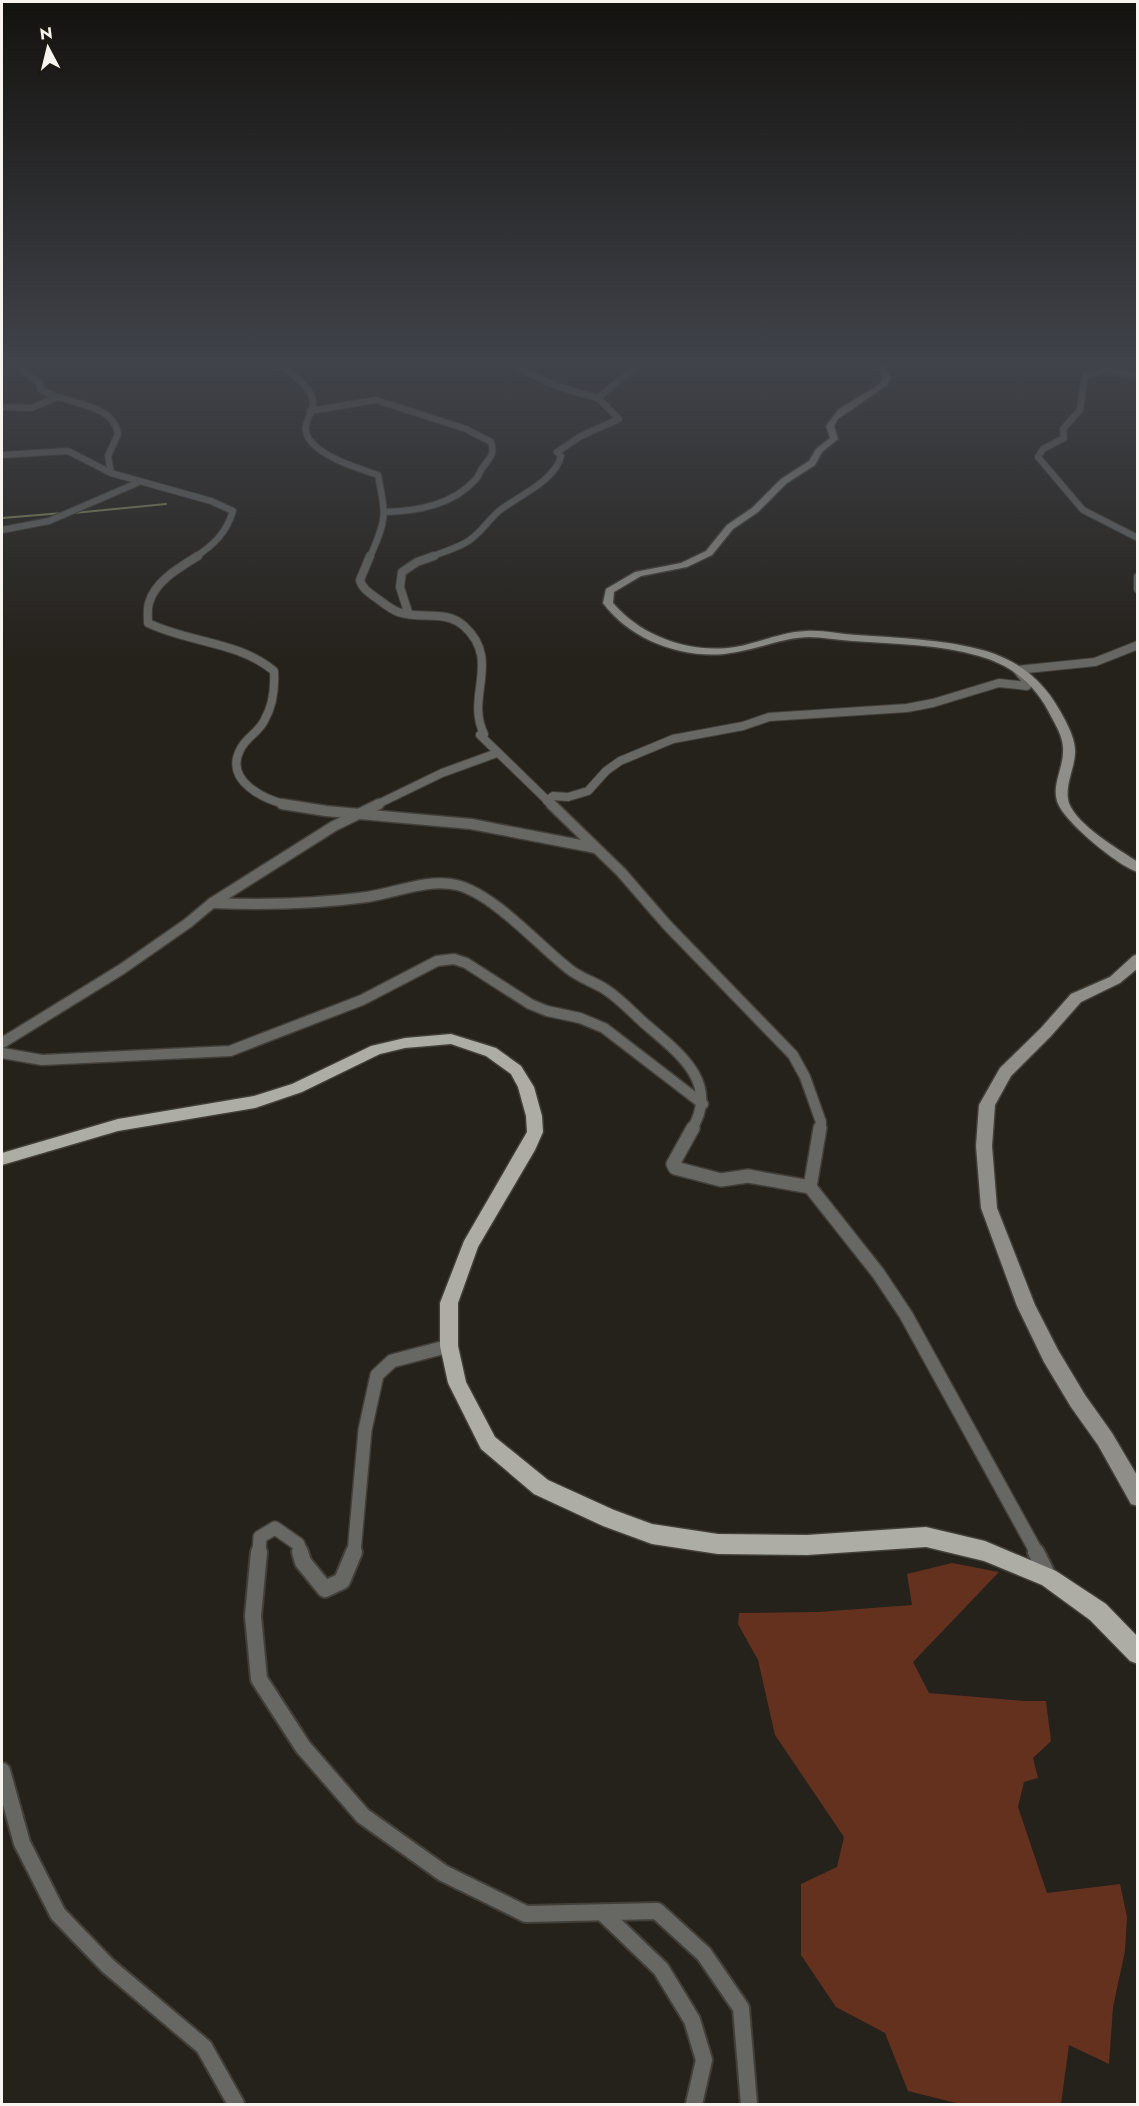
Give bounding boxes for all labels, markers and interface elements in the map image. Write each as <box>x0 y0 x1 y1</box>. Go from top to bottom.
north arrow <box>18 18 78 78</box>
text: N <box>39 21 54 46</box>

